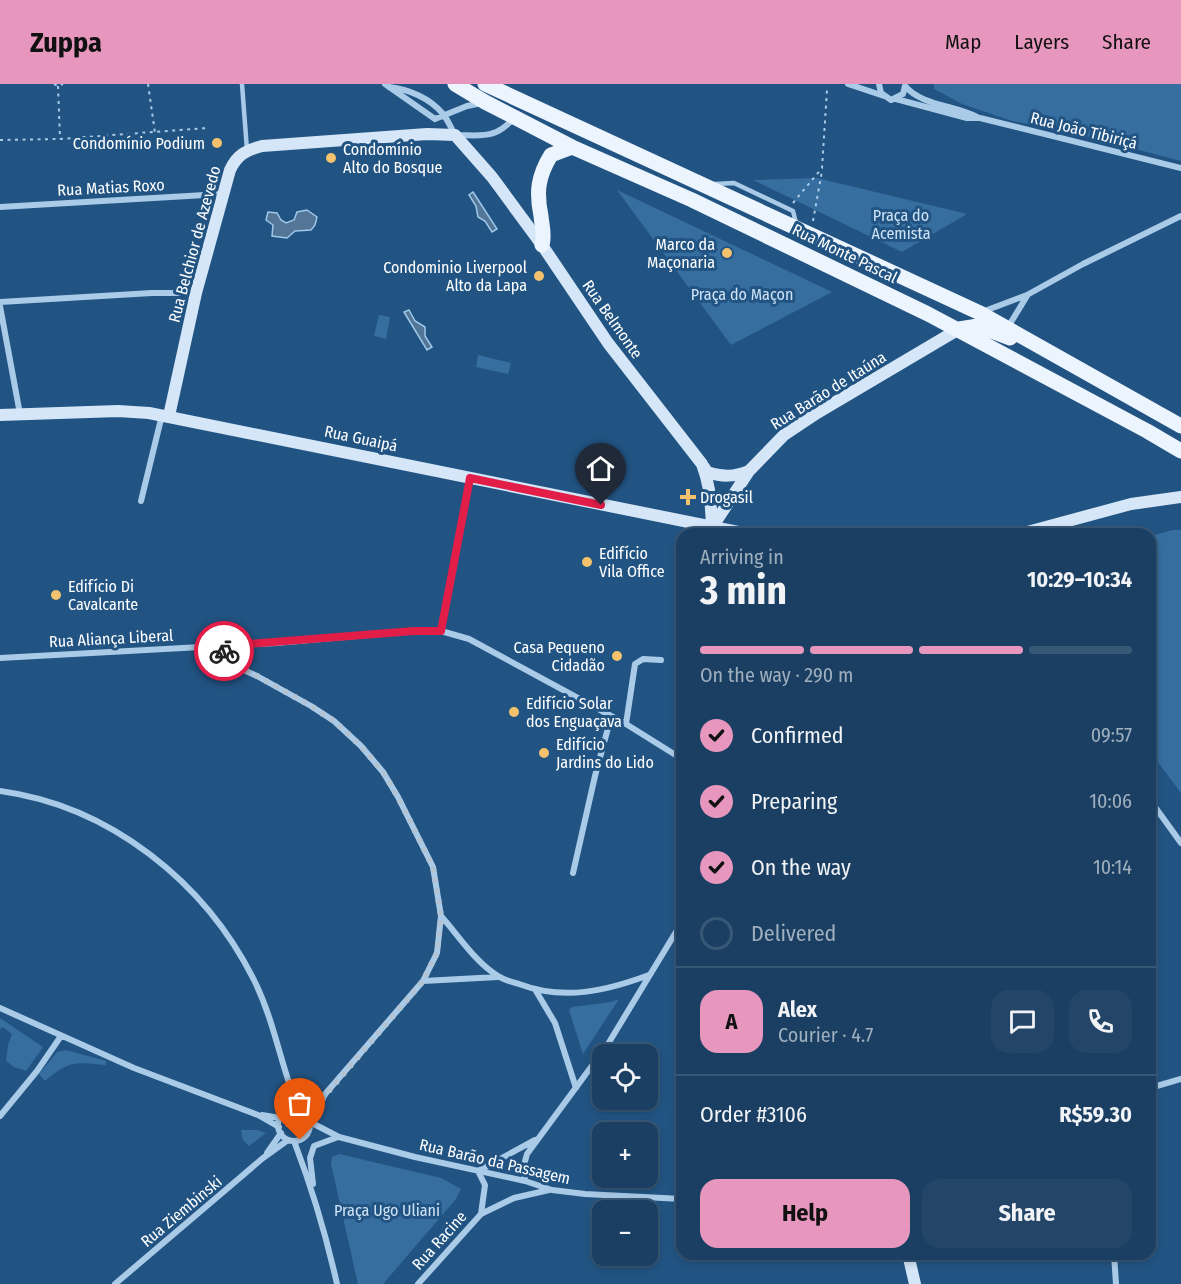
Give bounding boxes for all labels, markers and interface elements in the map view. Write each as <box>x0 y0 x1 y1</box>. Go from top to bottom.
text: Zuppa <box>30 26 102 59</box>
text: Map <box>945 29 981 55</box>
text: Layers <box>1014 29 1069 55</box>
text: Share <box>1102 29 1151 55</box>
street label: Rua João Tibiriçá <box>1028 108 1139 153</box>
place label: Condomínio Podium <box>73 134 205 153</box>
marker: Condomínio Podium <box>210 136 224 150</box>
place label: Condomínio Alto do Bosque <box>343 140 443 177</box>
marker: Condomínio Alto do Bosque <box>324 151 338 165</box>
street label: Rua Belchior de Azevedo <box>164 164 225 324</box>
street label: Rua Matias Roxo <box>57 175 165 200</box>
park label: Praça do Acemista <box>872 206 931 243</box>
street label: Rua Monte Pascal <box>789 220 900 287</box>
place label: Marco da Maçonaria <box>647 235 715 272</box>
marker: Marco da Maçonaria <box>720 246 734 260</box>
place label: Condominio Liverpool Alto da Lapa <box>383 258 527 295</box>
marker: Condominio Liverpool Alto da Lapa <box>532 269 546 283</box>
street label: Rua Belmonte <box>579 276 647 362</box>
park label: Praça do Maçon <box>691 285 793 304</box>
street label: Rua Barão de Itaúna <box>767 347 890 434</box>
street label: Rua Guaipá <box>323 421 399 456</box>
pin <box>575 443 626 505</box>
icon: home <box>584 452 617 485</box>
place label: Drogasil <box>700 488 753 507</box>
marker: Drogasil <box>681 490 695 504</box>
place label: Edifício Vila Office <box>599 544 665 581</box>
text: Arriving in <box>700 545 784 569</box>
marker: Edifício Vila Office <box>580 555 594 569</box>
text: 10:29–10:34 <box>1027 566 1132 593</box>
text: 3 min <box>700 568 787 614</box>
place label: Edifício Di Cavalcante <box>68 577 138 614</box>
marker: Edifício Di Cavalcante <box>49 588 63 602</box>
courier <box>194 621 254 681</box>
street label: Rua Aliança Liberal <box>48 626 174 651</box>
icon: bike <box>208 635 241 668</box>
place label: Casa Pequeno Cidadão <box>513 638 605 675</box>
marker: Casa Pequeno Cidadão <box>610 649 624 663</box>
text: On the way · 290 m <box>700 663 853 687</box>
place label: Edifício Solar dos Enguaçava <box>526 694 622 731</box>
marker: Edifício Solar dos Enguaçava <box>507 705 521 719</box>
icon: check <box>700 719 733 752</box>
text: Confirmed <box>751 722 844 749</box>
text: 09:57 <box>1091 723 1132 747</box>
place label: Edifício Jardins do Lido <box>556 735 654 772</box>
marker: Edifício Jardins do Lido <box>537 746 551 760</box>
icon: check <box>700 785 733 818</box>
text: Preparing <box>751 788 837 815</box>
text: 10:06 <box>1089 789 1132 813</box>
icon: check <box>700 851 733 884</box>
text: On the way <box>751 854 851 881</box>
text: 10:14 <box>1093 855 1132 879</box>
text: Delivered <box>751 920 836 947</box>
button: chat <box>991 990 1054 1053</box>
button: phone <box>1069 990 1132 1053</box>
text: Alex <box>778 996 817 1023</box>
text: A <box>726 1008 737 1035</box>
text: Courier · 4.7 <box>778 1023 873 1047</box>
map controls <box>592 1044 658 1266</box>
button: locate <box>592 1044 658 1110</box>
pin <box>274 1078 325 1140</box>
icon: bag <box>283 1087 316 1120</box>
text: Order #3106 <box>700 1101 807 1128</box>
text: R$59.30 <box>1059 1101 1132 1128</box>
button: + <box>592 1122 658 1188</box>
street label: Rua Barão da Passagem <box>418 1135 572 1188</box>
street label: Rua Ziembinski <box>137 1172 226 1251</box>
button: Help <box>700 1179 910 1248</box>
button: Share <box>922 1179 1132 1248</box>
button: − <box>592 1200 658 1266</box>
park label: Praça Ugo Uliani <box>334 1201 440 1220</box>
street label: Rua Racine <box>408 1207 471 1274</box>

